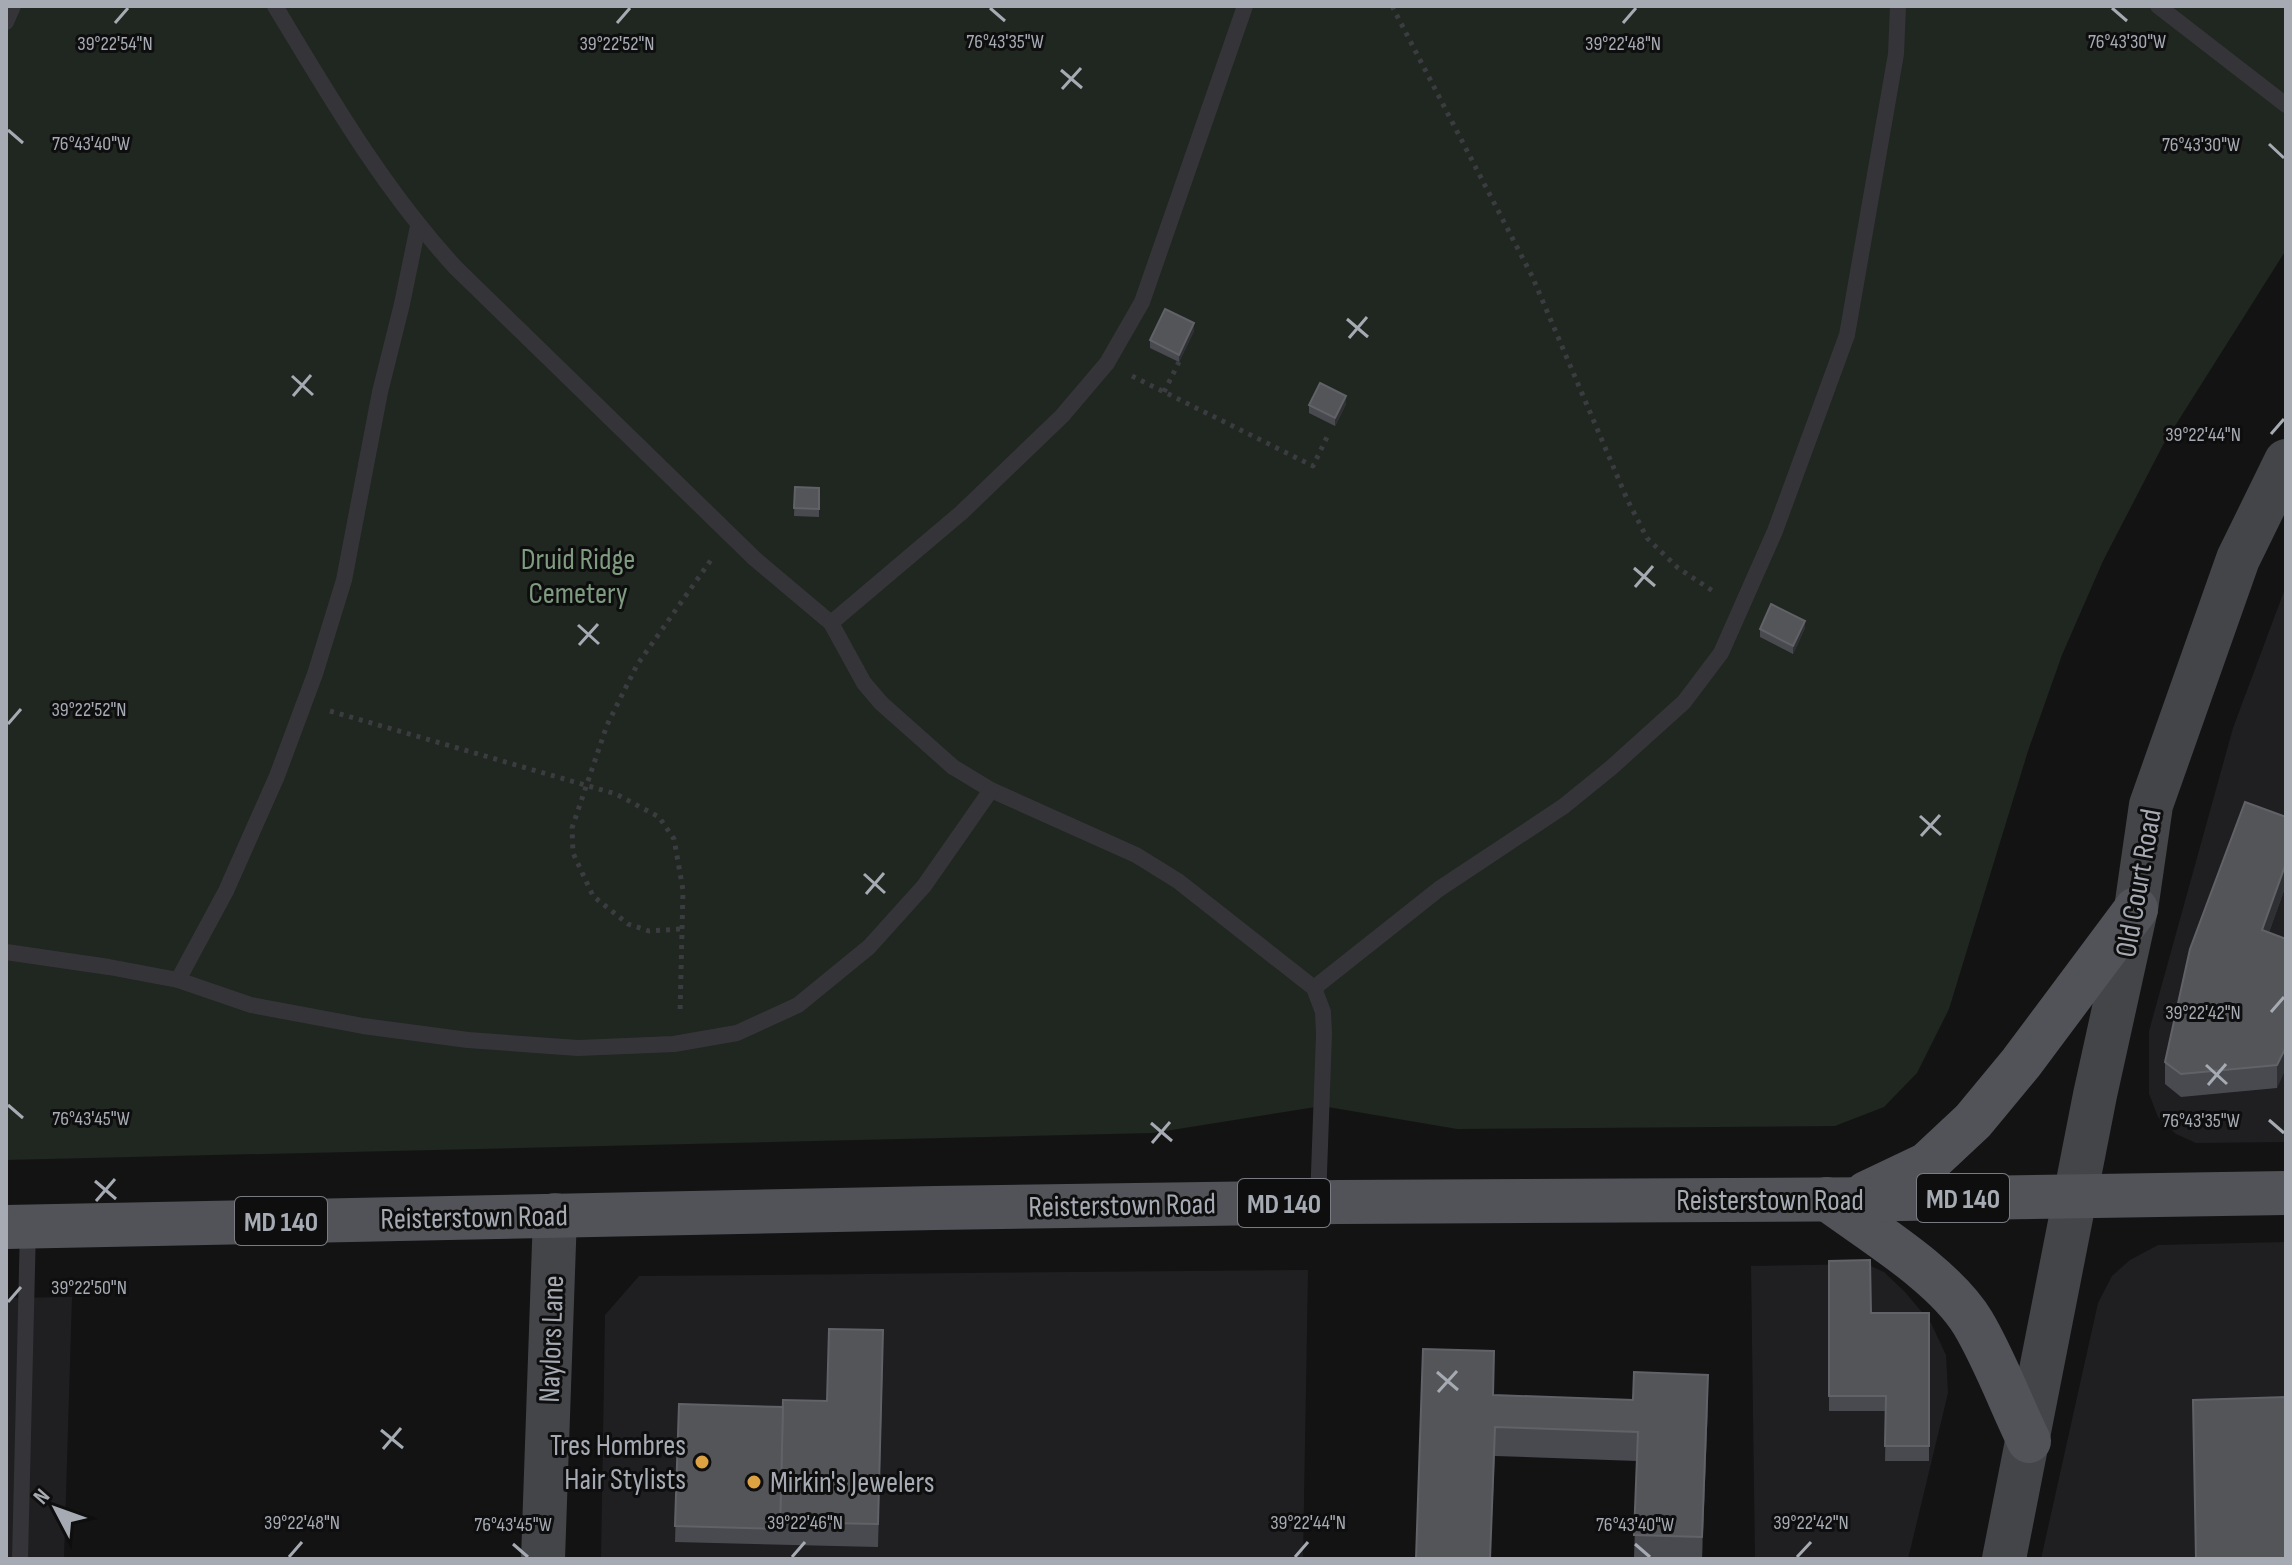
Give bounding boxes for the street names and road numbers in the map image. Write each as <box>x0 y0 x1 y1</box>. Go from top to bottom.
street label: Old Court Road <box>2108 806 2170 960</box>
road number: MD 140 <box>1917 1174 2009 1222</box>
road number: MD 140 <box>1238 1179 1330 1227</box>
street label: Reisterstown Road <box>1676 1183 1864 1219</box>
street label: Reisterstown Road <box>1028 1186 1216 1226</box>
road number: MD 140 <box>235 1197 327 1245</box>
street label: Reisterstown Road <box>380 1198 568 1238</box>
street label: Naylors Lane <box>532 1275 572 1403</box>

